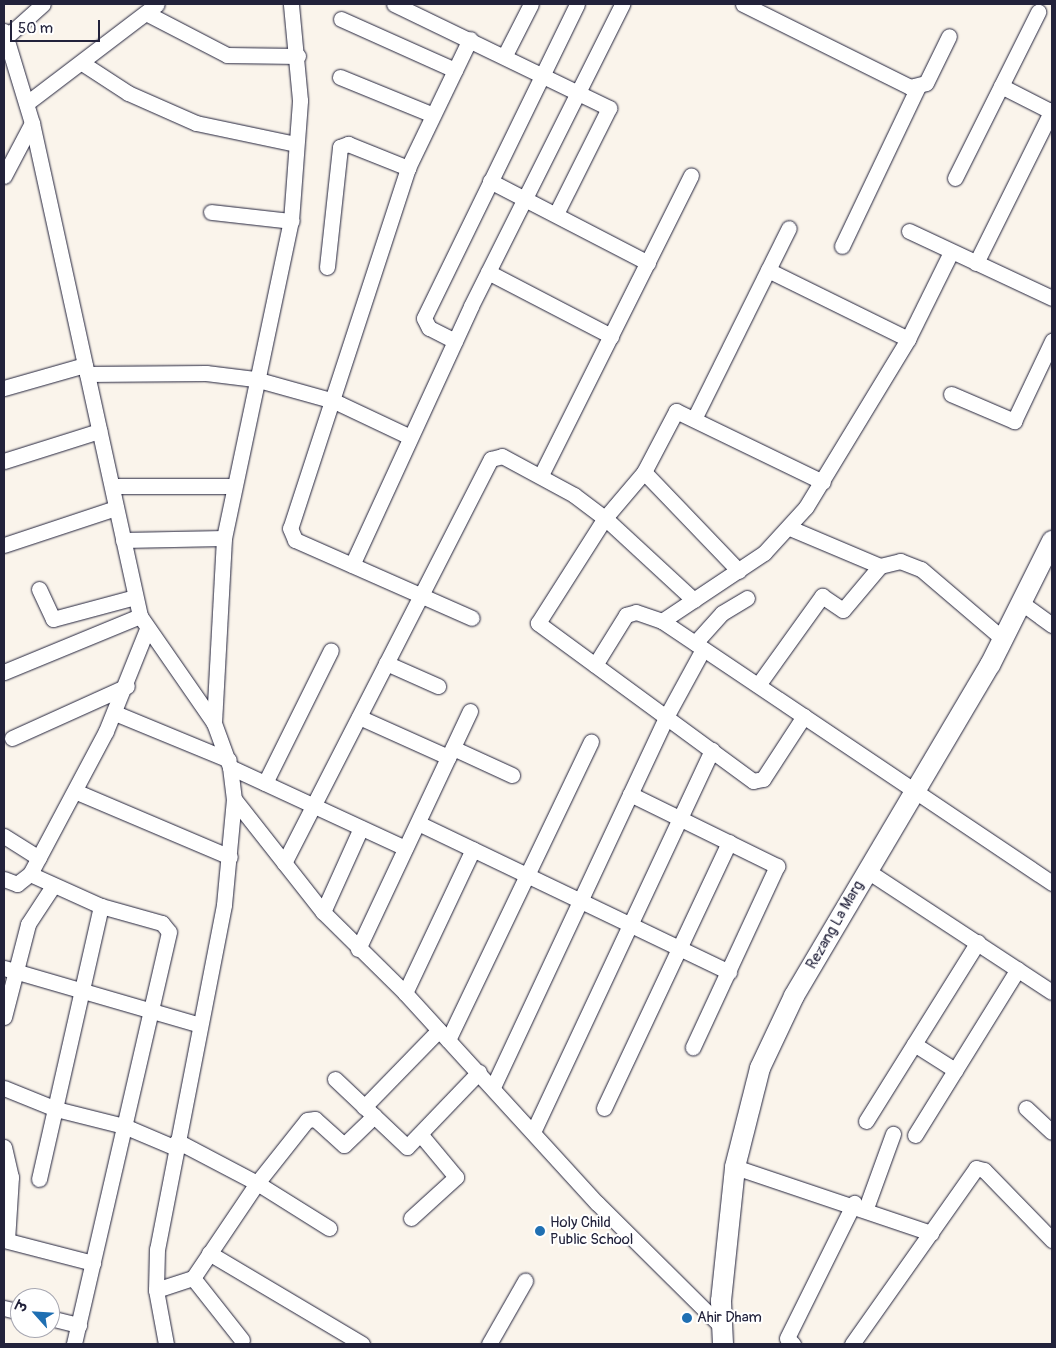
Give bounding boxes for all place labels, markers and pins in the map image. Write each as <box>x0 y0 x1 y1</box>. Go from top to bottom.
place label: Holy Child Public School <box>550 1213 633 1248</box>
marker: Holy Child Public School <box>534 1225 546 1237</box>
place label: Ahir Dham <box>697 1309 762 1327</box>
marker: Ahir Dham <box>681 1312 693 1324</box>

